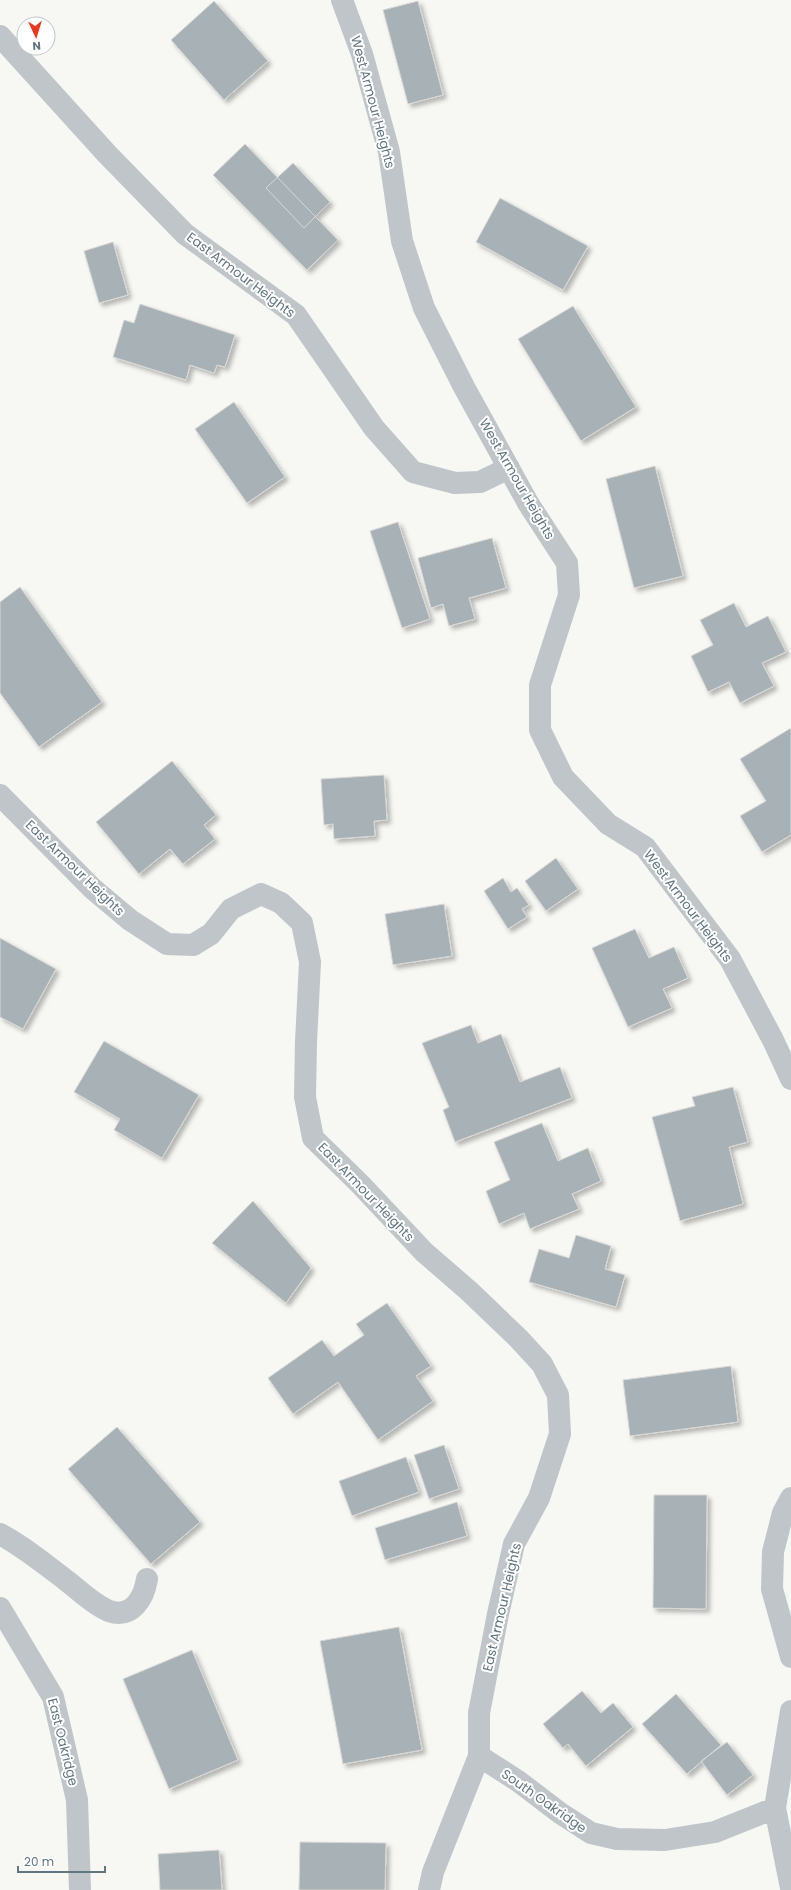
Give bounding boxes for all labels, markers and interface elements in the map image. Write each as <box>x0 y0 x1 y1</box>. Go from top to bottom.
north arrow <box>16 16 56 56</box>
street label: West Armour Heights <box>346 34 400 171</box>
text: N <box>32 38 41 54</box>
street label: East Armour Heights <box>183 228 299 322</box>
street label: West Armour Heights <box>475 415 559 543</box>
street label: East Armour Heights <box>21 816 129 921</box>
street label: West Armour Heights <box>639 846 737 966</box>
street label: East Armour Heights <box>314 1138 419 1246</box>
street label: East Armour Heights <box>478 1541 526 1673</box>
street label: East Oakridge <box>43 1696 83 1788</box>
street label: South Oakridge <box>498 1764 590 1838</box>
scale bar <box>18 1848 105 1874</box>
text: 20 m <box>24 1853 54 1870</box>

